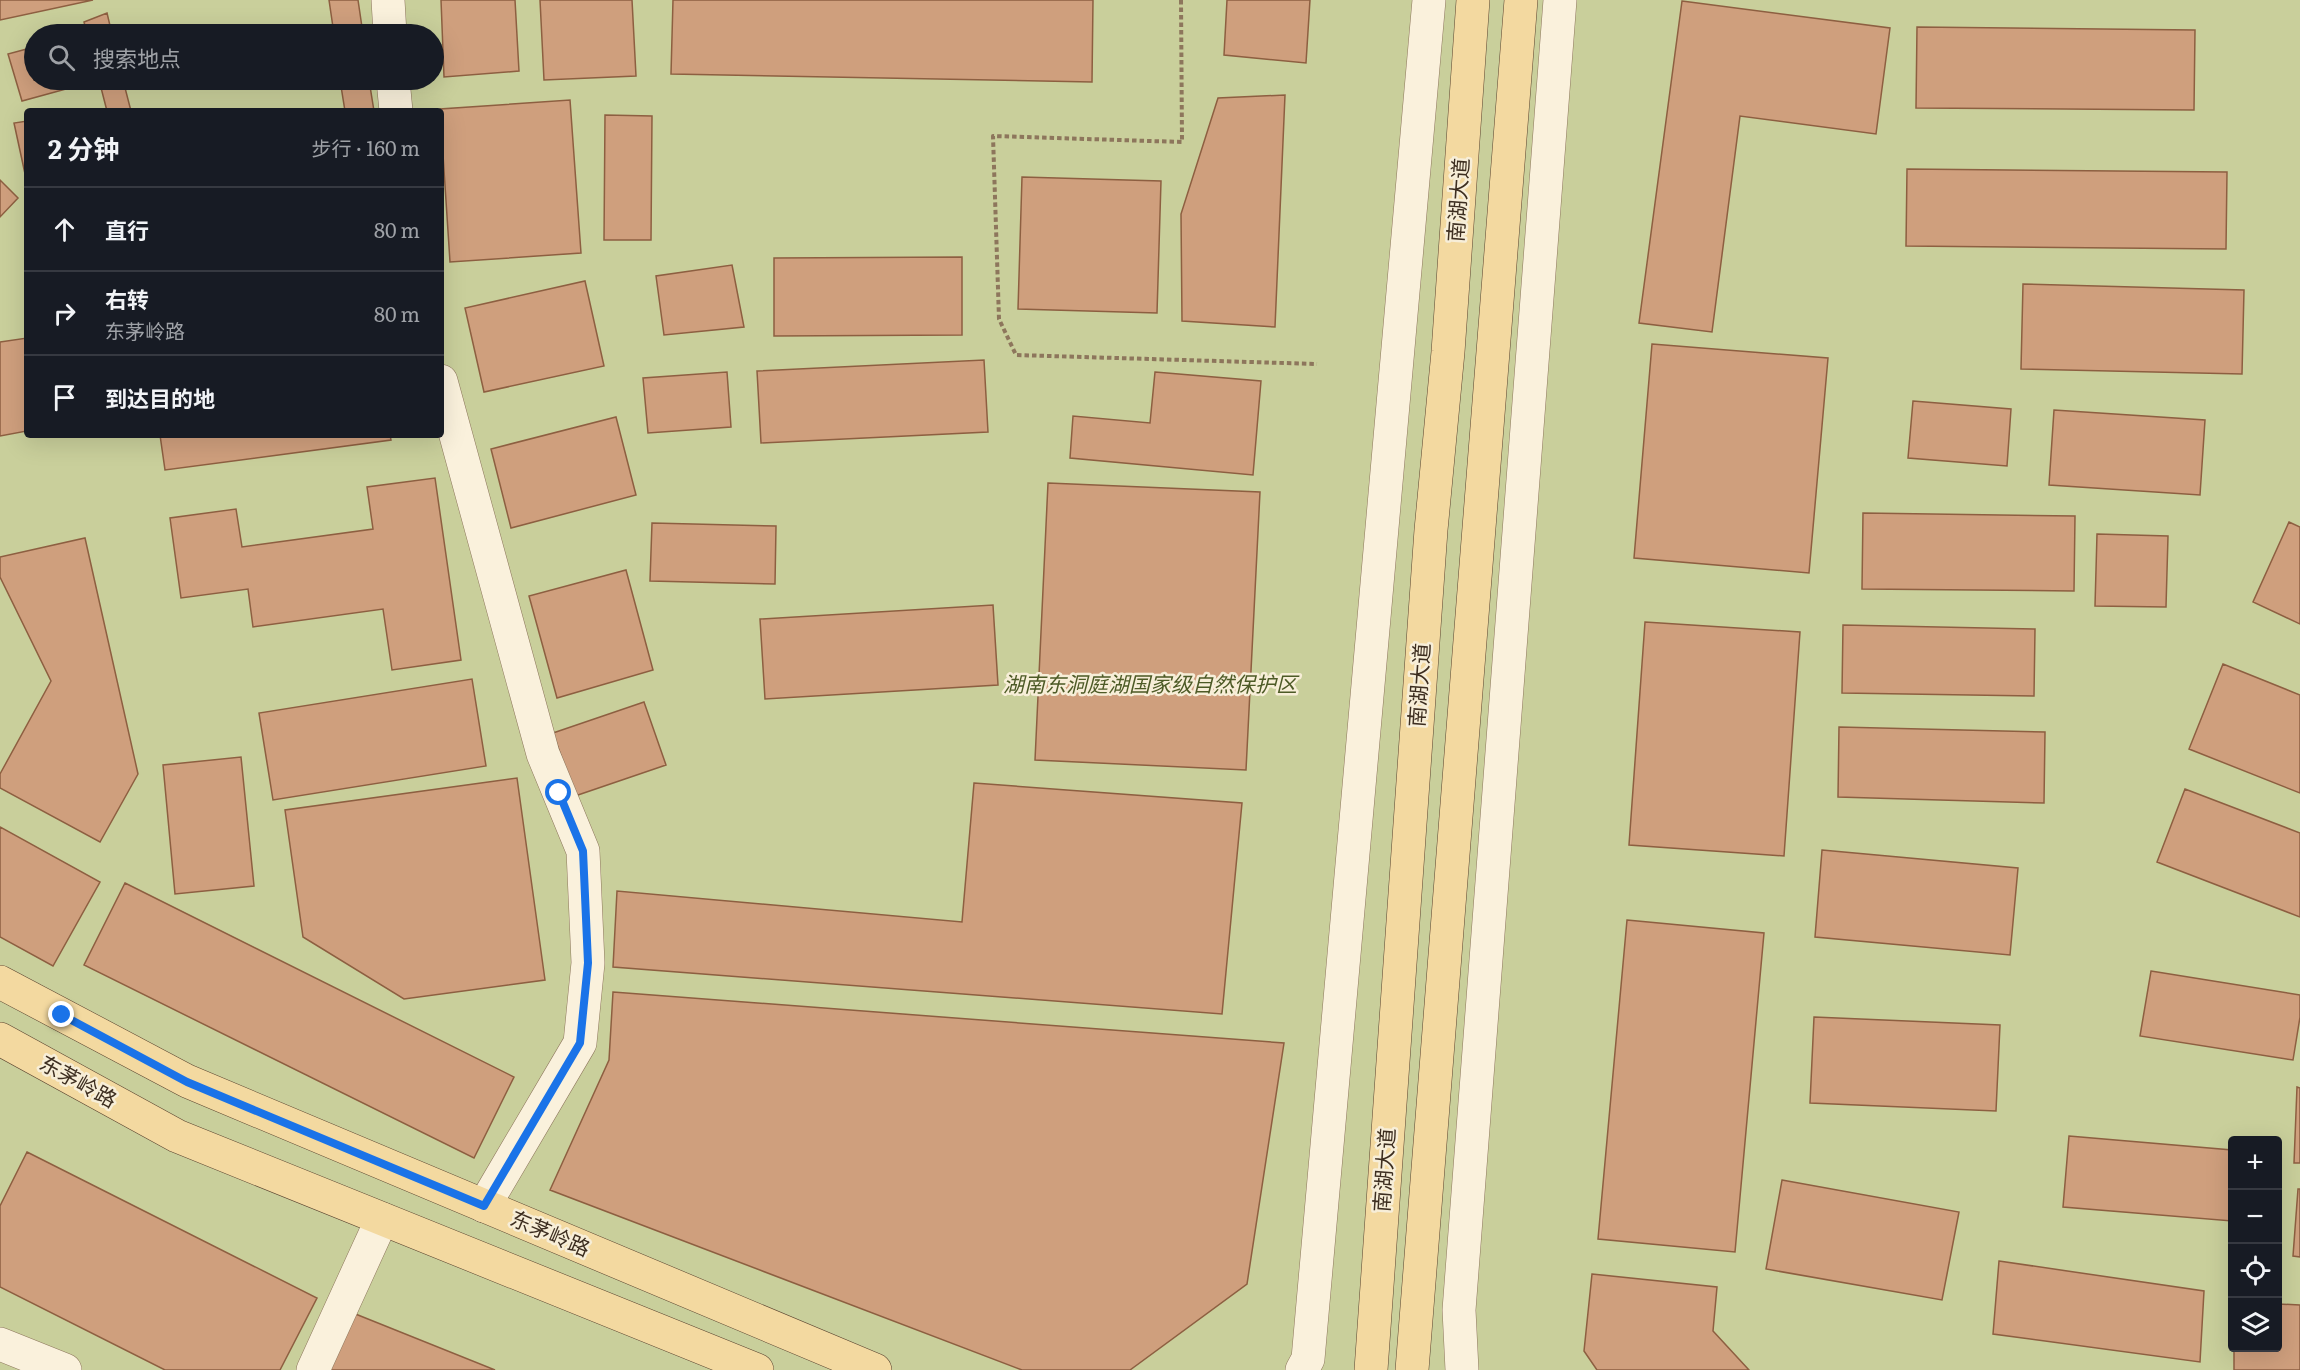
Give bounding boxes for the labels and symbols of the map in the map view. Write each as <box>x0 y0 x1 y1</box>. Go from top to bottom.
street label: 南湖大道 <box>1438 157 1475 243</box>
street label: 南湖大道 <box>1399 642 1436 728</box>
park label: 湖南东洞庭湖国家级自然保护区 <box>1003 667 1300 698</box>
route start <box>545 779 571 805</box>
route end <box>48 1001 74 1027</box>
street label: 东茅岭路 <box>35 1046 123 1114</box>
street label: 南湖大道 <box>1364 1127 1401 1213</box>
street label: 东茅岭路 <box>506 1201 596 1262</box>

